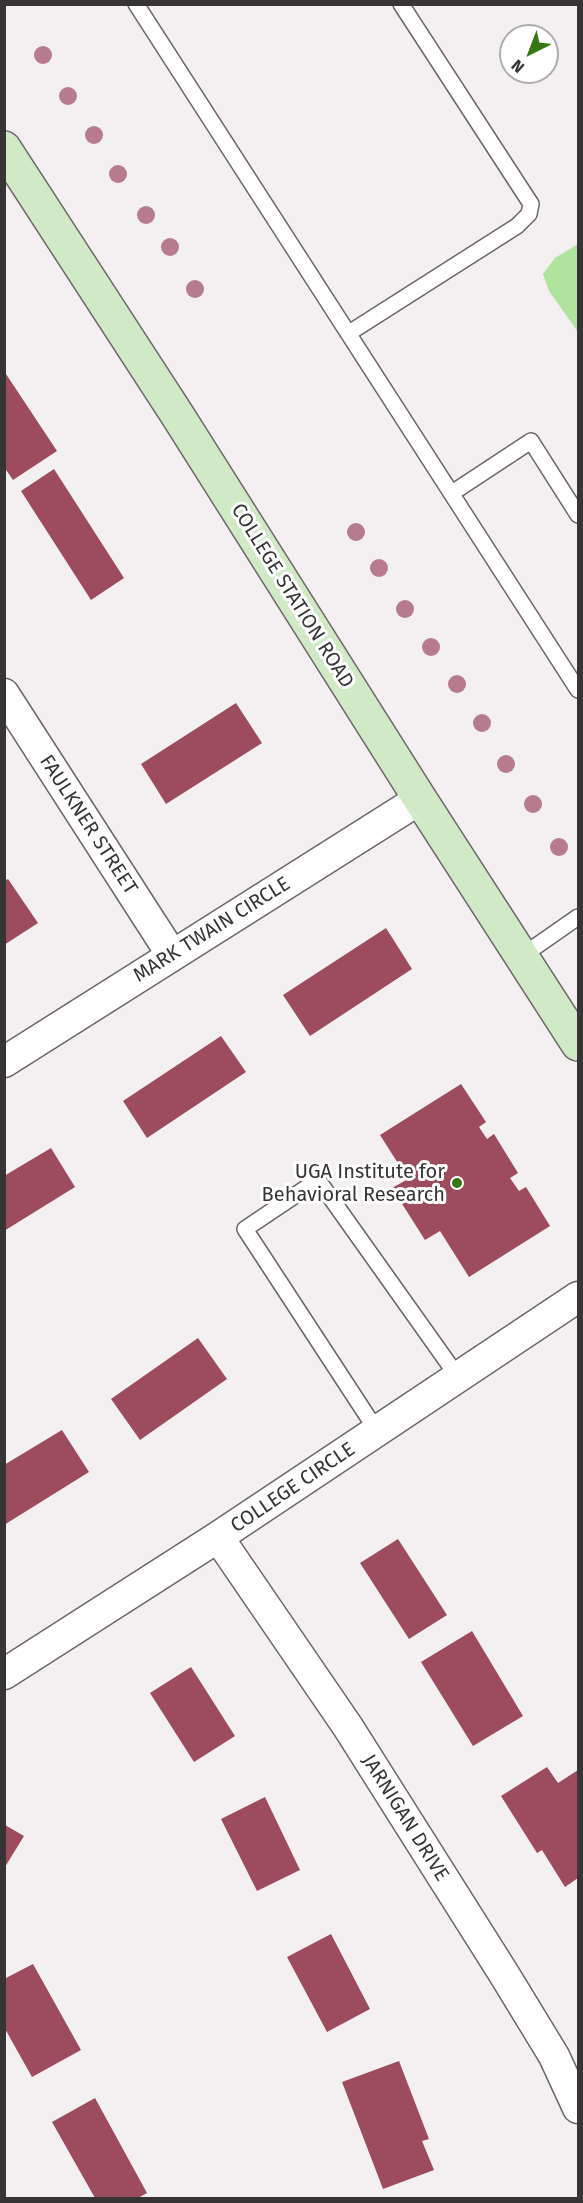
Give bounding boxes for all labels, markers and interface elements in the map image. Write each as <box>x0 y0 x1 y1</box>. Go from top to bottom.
north arrow <box>499 24 559 84</box>
text: N <box>508 56 528 77</box>
street label: COLLEGE STATION ROAD <box>225 499 359 693</box>
street label: FAULKNER STREET <box>34 751 142 899</box>
street label: MARK TWAIN CIRCLE <box>129 872 295 988</box>
place label: UGA Institute for Behavioral Research <box>262 1160 445 1207</box>
marker: UGA Institute for Behavioral Research <box>450 1176 464 1190</box>
street label: COLLEGE CIRCLE <box>226 1438 360 1538</box>
street label: JARNIGAN DRIVE <box>356 1750 454 1886</box>

